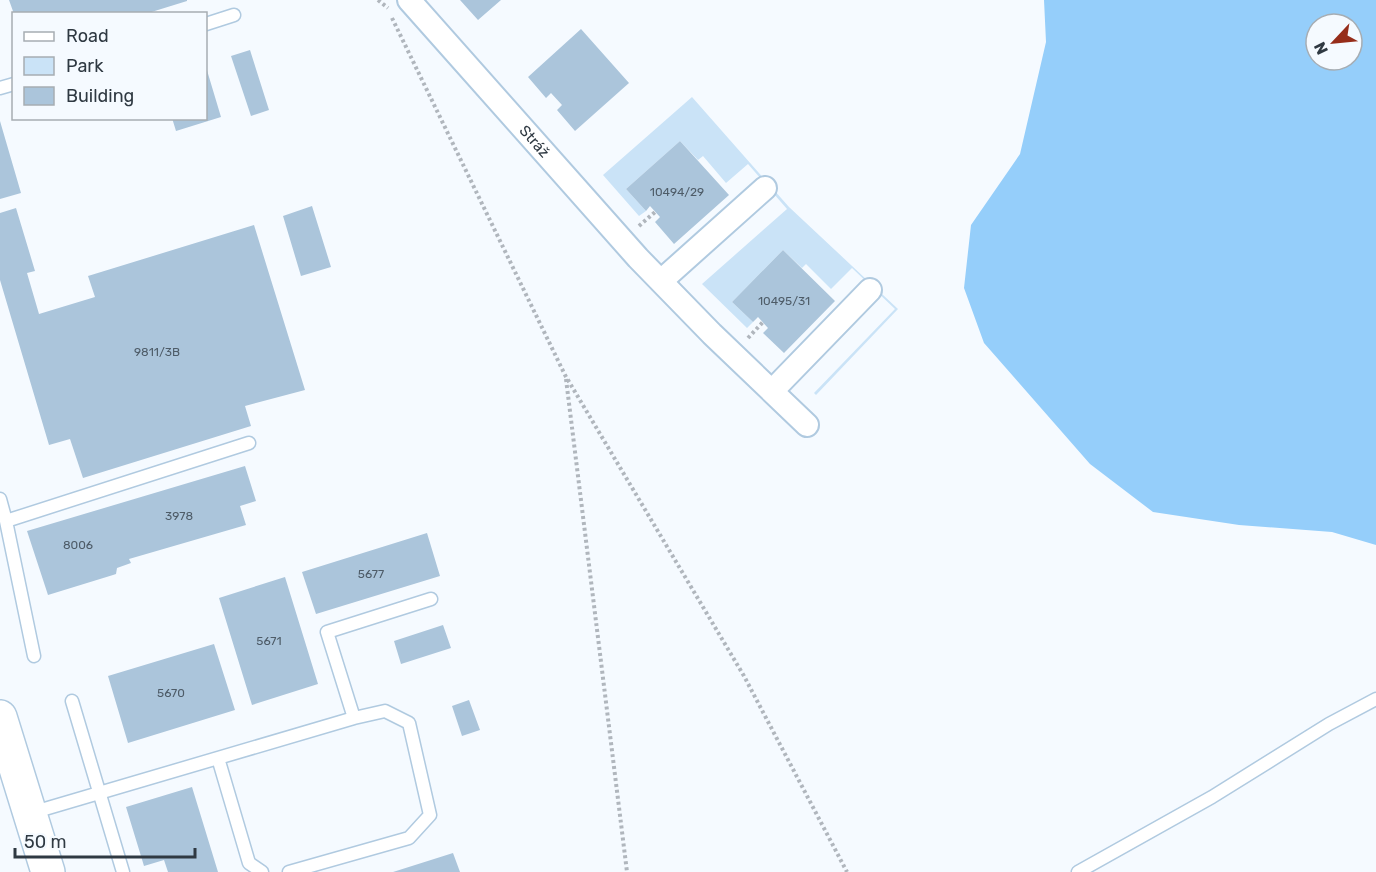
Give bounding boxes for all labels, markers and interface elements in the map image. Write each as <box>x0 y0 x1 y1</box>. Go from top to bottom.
legend <box>12 12 207 120</box>
north arrow <box>1304 12 1364 72</box>
text: Road <box>66 25 109 47</box>
text: N <box>1310 39 1332 58</box>
text: Park <box>66 55 104 77</box>
text: Building <box>66 85 134 107</box>
street label: Stráž <box>516 122 554 161</box>
house number: 10494/29 <box>650 185 704 199</box>
house number: 10495/31 <box>758 294 810 308</box>
house number: 9811/3B <box>134 345 180 359</box>
house number: 3978 <box>165 509 193 523</box>
house number: 8006 <box>63 538 93 552</box>
house number: 5677 <box>358 567 384 581</box>
house number: 5671 <box>256 634 282 648</box>
house number: 5670 <box>157 686 185 700</box>
scale bar <box>15 821 195 859</box>
text: 50 m <box>24 831 67 853</box>

